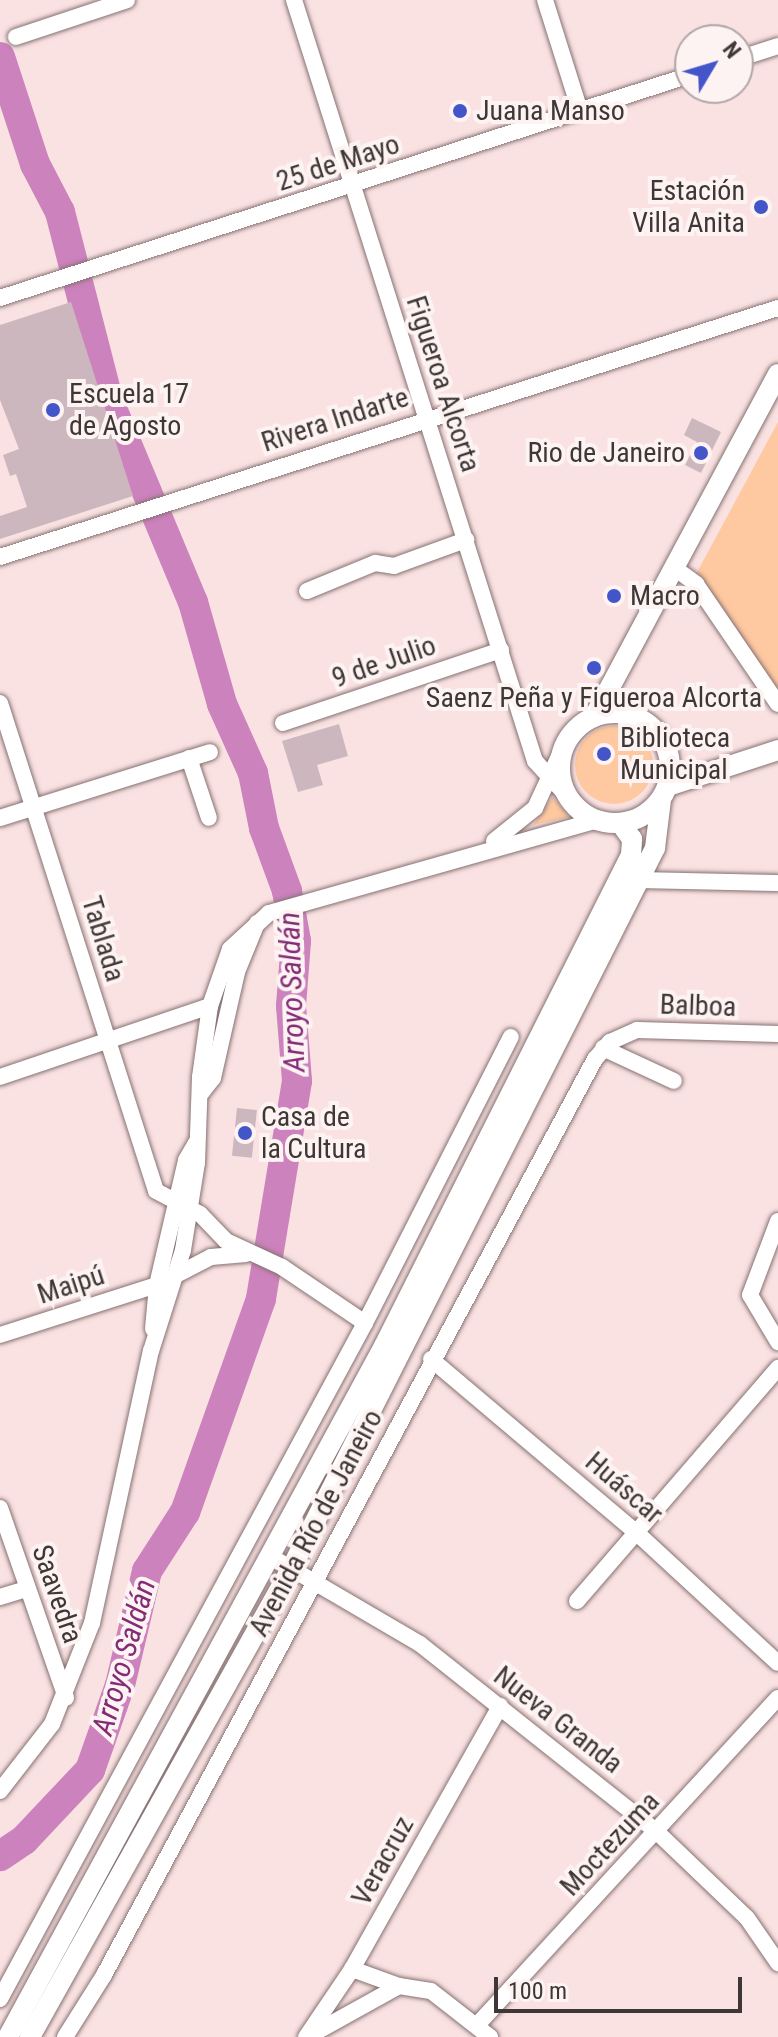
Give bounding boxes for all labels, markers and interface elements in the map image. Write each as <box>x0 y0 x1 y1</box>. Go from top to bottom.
north arrow <box>674 24 754 104</box>
text: N <box>718 37 746 63</box>
place label: Juana Manso <box>476 94 625 128</box>
marker: Juana Manso <box>451 102 469 120</box>
street label: 25 de Mayo <box>272 127 404 199</box>
place label: Estación Villa Anita <box>632 174 745 240</box>
marker: Estación Villa Anita <box>752 198 770 216</box>
street label: Figueroa Alcorta <box>399 292 487 476</box>
place label: Escuela 17 de Agosto <box>69 377 189 443</box>
street label: Rivera Indarte <box>257 380 413 460</box>
marker: Escuela 17 de Agosto <box>44 401 62 419</box>
place label: Rio de Janeiro <box>527 436 685 470</box>
marker: Rio de Janeiro <box>692 444 710 462</box>
place label: Macro <box>630 579 700 613</box>
marker: Macro <box>605 587 623 605</box>
street label: 9 de Julio <box>328 629 440 695</box>
marker: Saenz Peña y Figueroa Alcorta <box>585 659 603 677</box>
place label: Saenz Peña y Figueroa Alcorta <box>426 681 762 715</box>
place label: Biblioteca Municipal <box>620 721 730 787</box>
marker: Biblioteca Municipal <box>595 745 613 763</box>
street label: Tablada <box>74 892 132 986</box>
water label: Arroyo Saldán <box>271 911 313 1073</box>
street label: Balboa <box>659 988 737 1024</box>
place label: Casa de la Cultura <box>261 1100 366 1166</box>
marker: Casa de la Cultura <box>236 1124 254 1142</box>
street label: Maipú <box>33 1258 109 1312</box>
street label: Avenida Río de Janeiro <box>242 1404 390 1642</box>
street label: Huáscar <box>578 1445 670 1531</box>
street label: Saavedra <box>25 1541 89 1647</box>
water label: Arroyo Saldán <box>85 1575 163 1739</box>
street label: Nueva Granda <box>487 1659 629 1781</box>
street label: Moctezuma <box>553 1785 667 1903</box>
street label: Veracruz <box>345 1810 421 1912</box>
scale bar <box>498 1961 746 2011</box>
text: 100 m <box>508 1977 567 2005</box>

